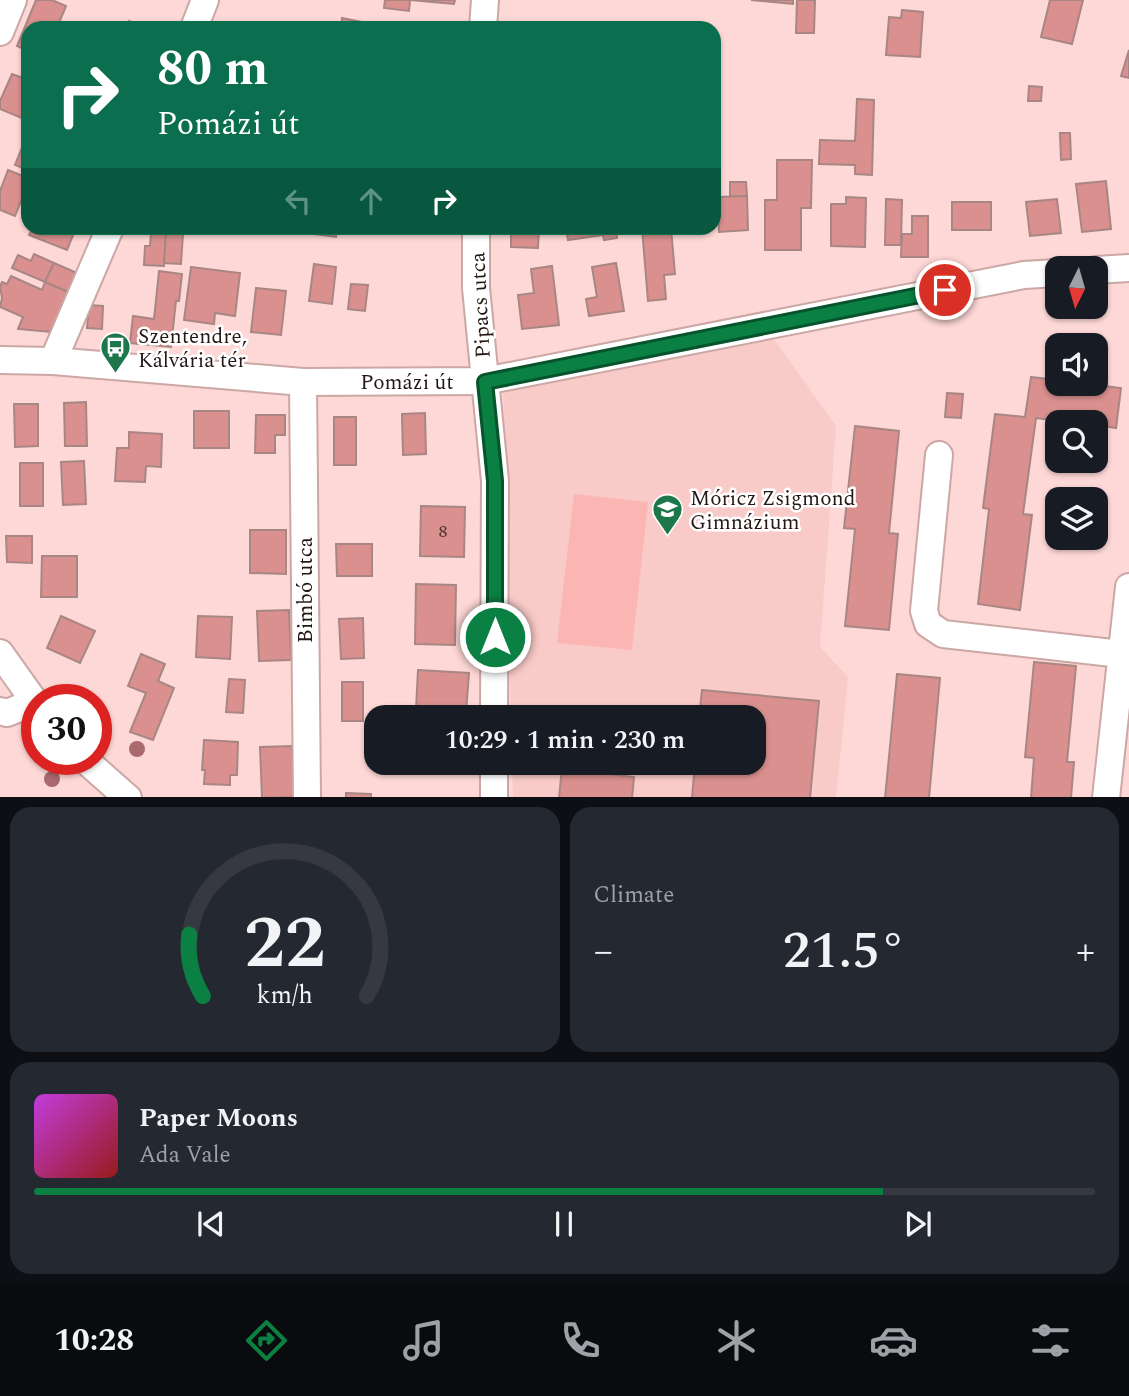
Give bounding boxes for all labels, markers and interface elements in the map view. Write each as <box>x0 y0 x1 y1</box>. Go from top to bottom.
text: 80 m <box>157 32 268 107</box>
icon: right <box>42 49 133 140</box>
text: Pomázi út <box>157 100 299 149</box>
icon: left <box>279 182 317 220</box>
icon: ahead <box>352 182 390 220</box>
icon: right <box>425 182 463 220</box>
street label: Pipacs utca <box>462 250 500 359</box>
north arrow <box>1045 256 1108 318</box>
map controls <box>1045 256 1108 550</box>
pin <box>915 260 975 320</box>
icon: arrive <box>926 271 964 309</box>
place label: Szentendre, Kálvária tér <box>138 321 247 377</box>
bus stop icon: Szentendre, Kálvária tér <box>98 331 132 375</box>
button: sound <box>1045 333 1108 396</box>
street label: Pomázi út <box>360 367 454 399</box>
button: search <box>1045 410 1108 473</box>
place label: Móricz Zsigmond Gimnázium <box>690 483 855 539</box>
button: layers <box>1045 487 1108 550</box>
school or university icon: Móricz Zsigmond Gimnázium <box>650 493 684 537</box>
house number: 8 <box>439 518 448 545</box>
street label: Bimbó utca <box>290 536 322 643</box>
position arrow <box>458 600 532 674</box>
speed limit sign: 30 <box>21 684 112 775</box>
text: 10:29 · 1 min · 230 m <box>445 720 685 760</box>
text: Climate <box>594 878 674 913</box>
text: 22 <box>244 889 326 1000</box>
text: 21.5° <box>783 912 906 991</box>
text: − <box>594 923 613 981</box>
text: + <box>1076 923 1095 981</box>
text: km/h <box>257 976 313 1014</box>
text: Paper Moons <box>139 1098 298 1138</box>
text: Ada Vale <box>139 1138 231 1173</box>
icon: previous <box>192 1205 230 1243</box>
icon: pause <box>545 1205 583 1243</box>
icon: next <box>899 1205 937 1243</box>
text: 10:28 <box>54 1316 134 1365</box>
icon: directions <box>242 1316 291 1365</box>
icon: music <box>399 1316 448 1365</box>
icon: phone <box>556 1316 605 1365</box>
icon: climate <box>712 1316 761 1365</box>
icon: car <box>869 1316 918 1365</box>
icon: filters <box>1026 1316 1075 1365</box>

